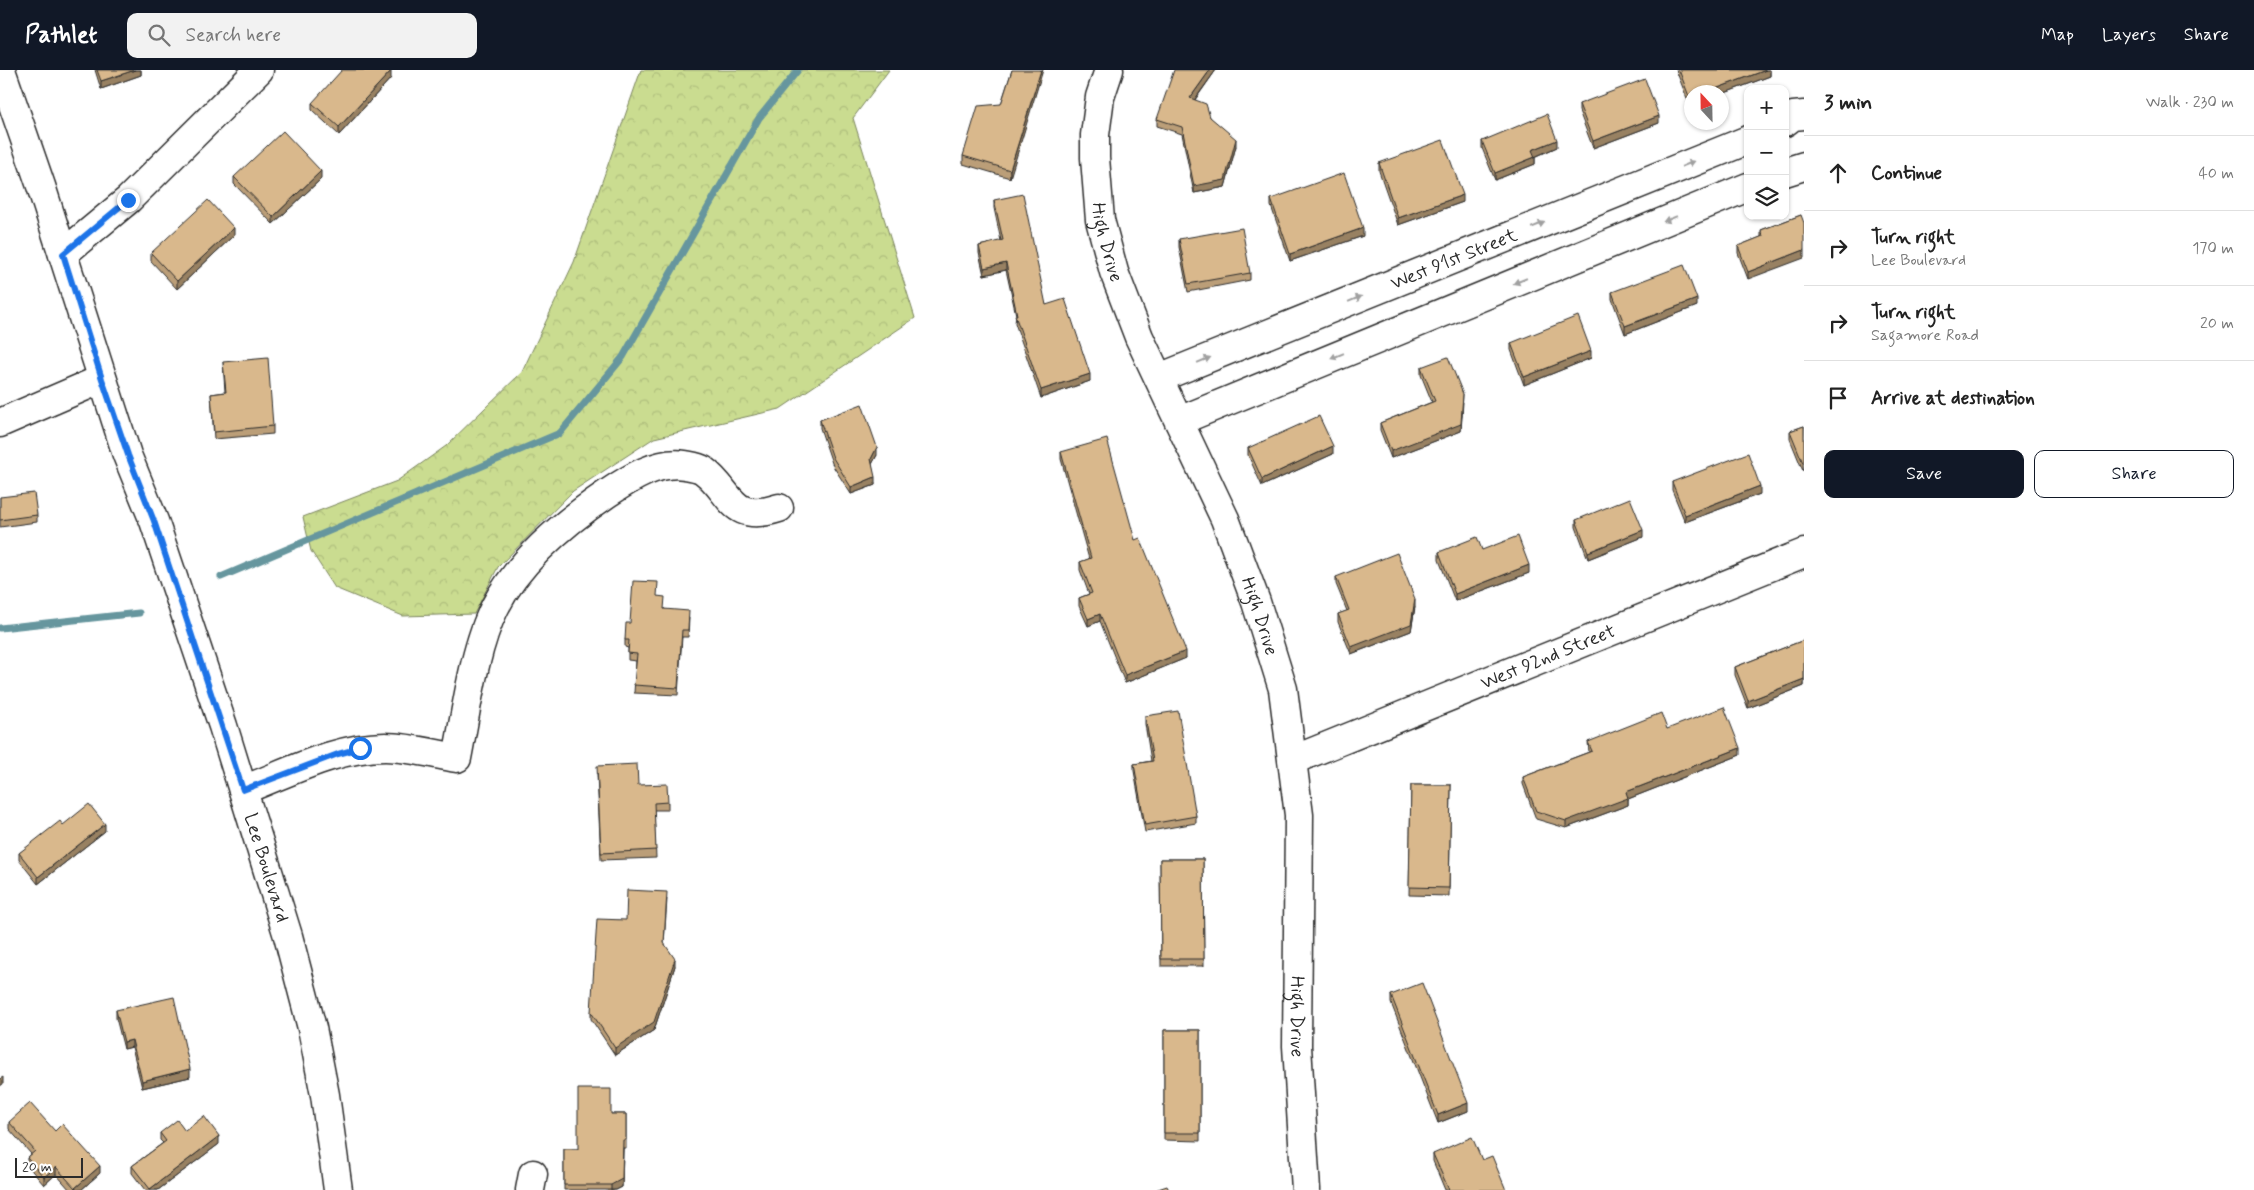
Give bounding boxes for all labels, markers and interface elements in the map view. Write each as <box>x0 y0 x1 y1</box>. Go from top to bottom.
search box <box>127 13 477 58</box>
text: Pathlet <box>25 20 97 51</box>
icon: search <box>145 21 173 49</box>
text: Search here <box>185 23 281 48</box>
text: Map <box>2041 23 2074 47</box>
text: Layers <box>2102 23 2156 47</box>
text: Share <box>2184 23 2229 47</box>
north arrow <box>1684 85 1729 130</box>
map controls <box>1744 85 1789 220</box>
button: + <box>1744 85 1789 130</box>
text: 3 min <box>1824 89 1872 117</box>
text: Walk · 230 m <box>2146 92 2234 113</box>
button: − <box>1744 130 1789 175</box>
icon: ahead <box>1824 159 1852 187</box>
one-way arrow <box>1681 160 1696 168</box>
text: Continue <box>1871 161 1942 186</box>
text: 40 m <box>2198 163 2234 184</box>
button: layers <box>1744 175 1789 220</box>
route end <box>117 189 140 212</box>
street label: High Drive <box>1085 201 1129 286</box>
one-way arrow <box>1662 215 1677 223</box>
one-way arrow <box>1531 221 1546 229</box>
street label: West 91st Street <box>1387 222 1521 296</box>
text: Turn right <box>1871 225 1955 250</box>
icon: right <box>1824 234 1852 262</box>
text: 170 m <box>2192 238 2234 259</box>
text: Lee Boulevard <box>1871 250 1966 271</box>
one-way arrow <box>1513 277 1527 285</box>
one-way arrow <box>1347 295 1362 302</box>
text: Turn right <box>1871 300 1955 325</box>
icon: right <box>1824 309 1852 337</box>
text: 20 m <box>2200 313 2234 334</box>
text: Sagamore Road <box>1871 325 1979 346</box>
one-way arrow <box>1330 352 1344 360</box>
one-way arrow <box>1197 356 1212 364</box>
icon: arrive <box>1824 384 1852 412</box>
text: Arrive at destination <box>1871 386 2035 411</box>
button: Save <box>1824 450 2024 498</box>
button: Share <box>2034 450 2234 498</box>
street label: High Drive <box>1235 573 1284 658</box>
street label: West 92nd Street <box>1477 618 1619 695</box>
route start <box>349 737 372 760</box>
street label: Lee Boulevard <box>238 810 296 925</box>
street label: High Drive <box>1282 976 1310 1058</box>
scale bar <box>15 1155 82 1178</box>
text: 20 m <box>22 1158 52 1176</box>

